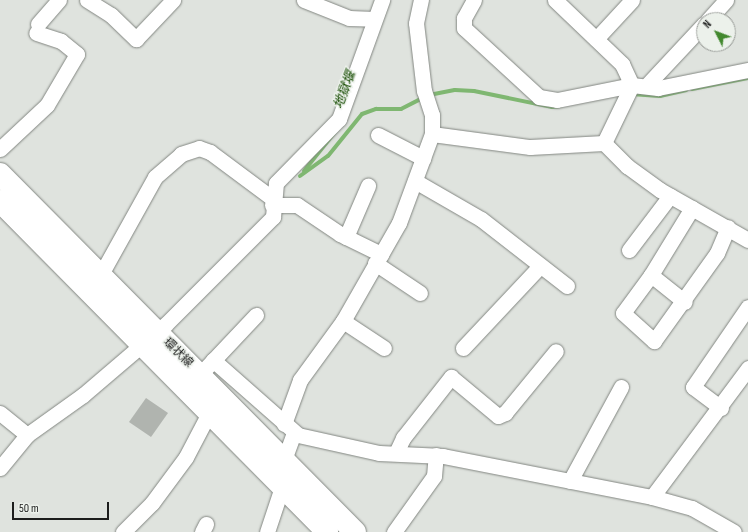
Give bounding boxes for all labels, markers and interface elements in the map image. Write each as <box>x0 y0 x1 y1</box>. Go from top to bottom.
north arrow <box>696 12 736 52</box>
text: N <box>701 18 714 31</box>
water label: 地獄堰 <box>331 69 359 111</box>
street label: 環状線 <box>160 335 196 371</box>
scale bar <box>14 494 111 520</box>
text: 50 m <box>19 501 39 516</box>

